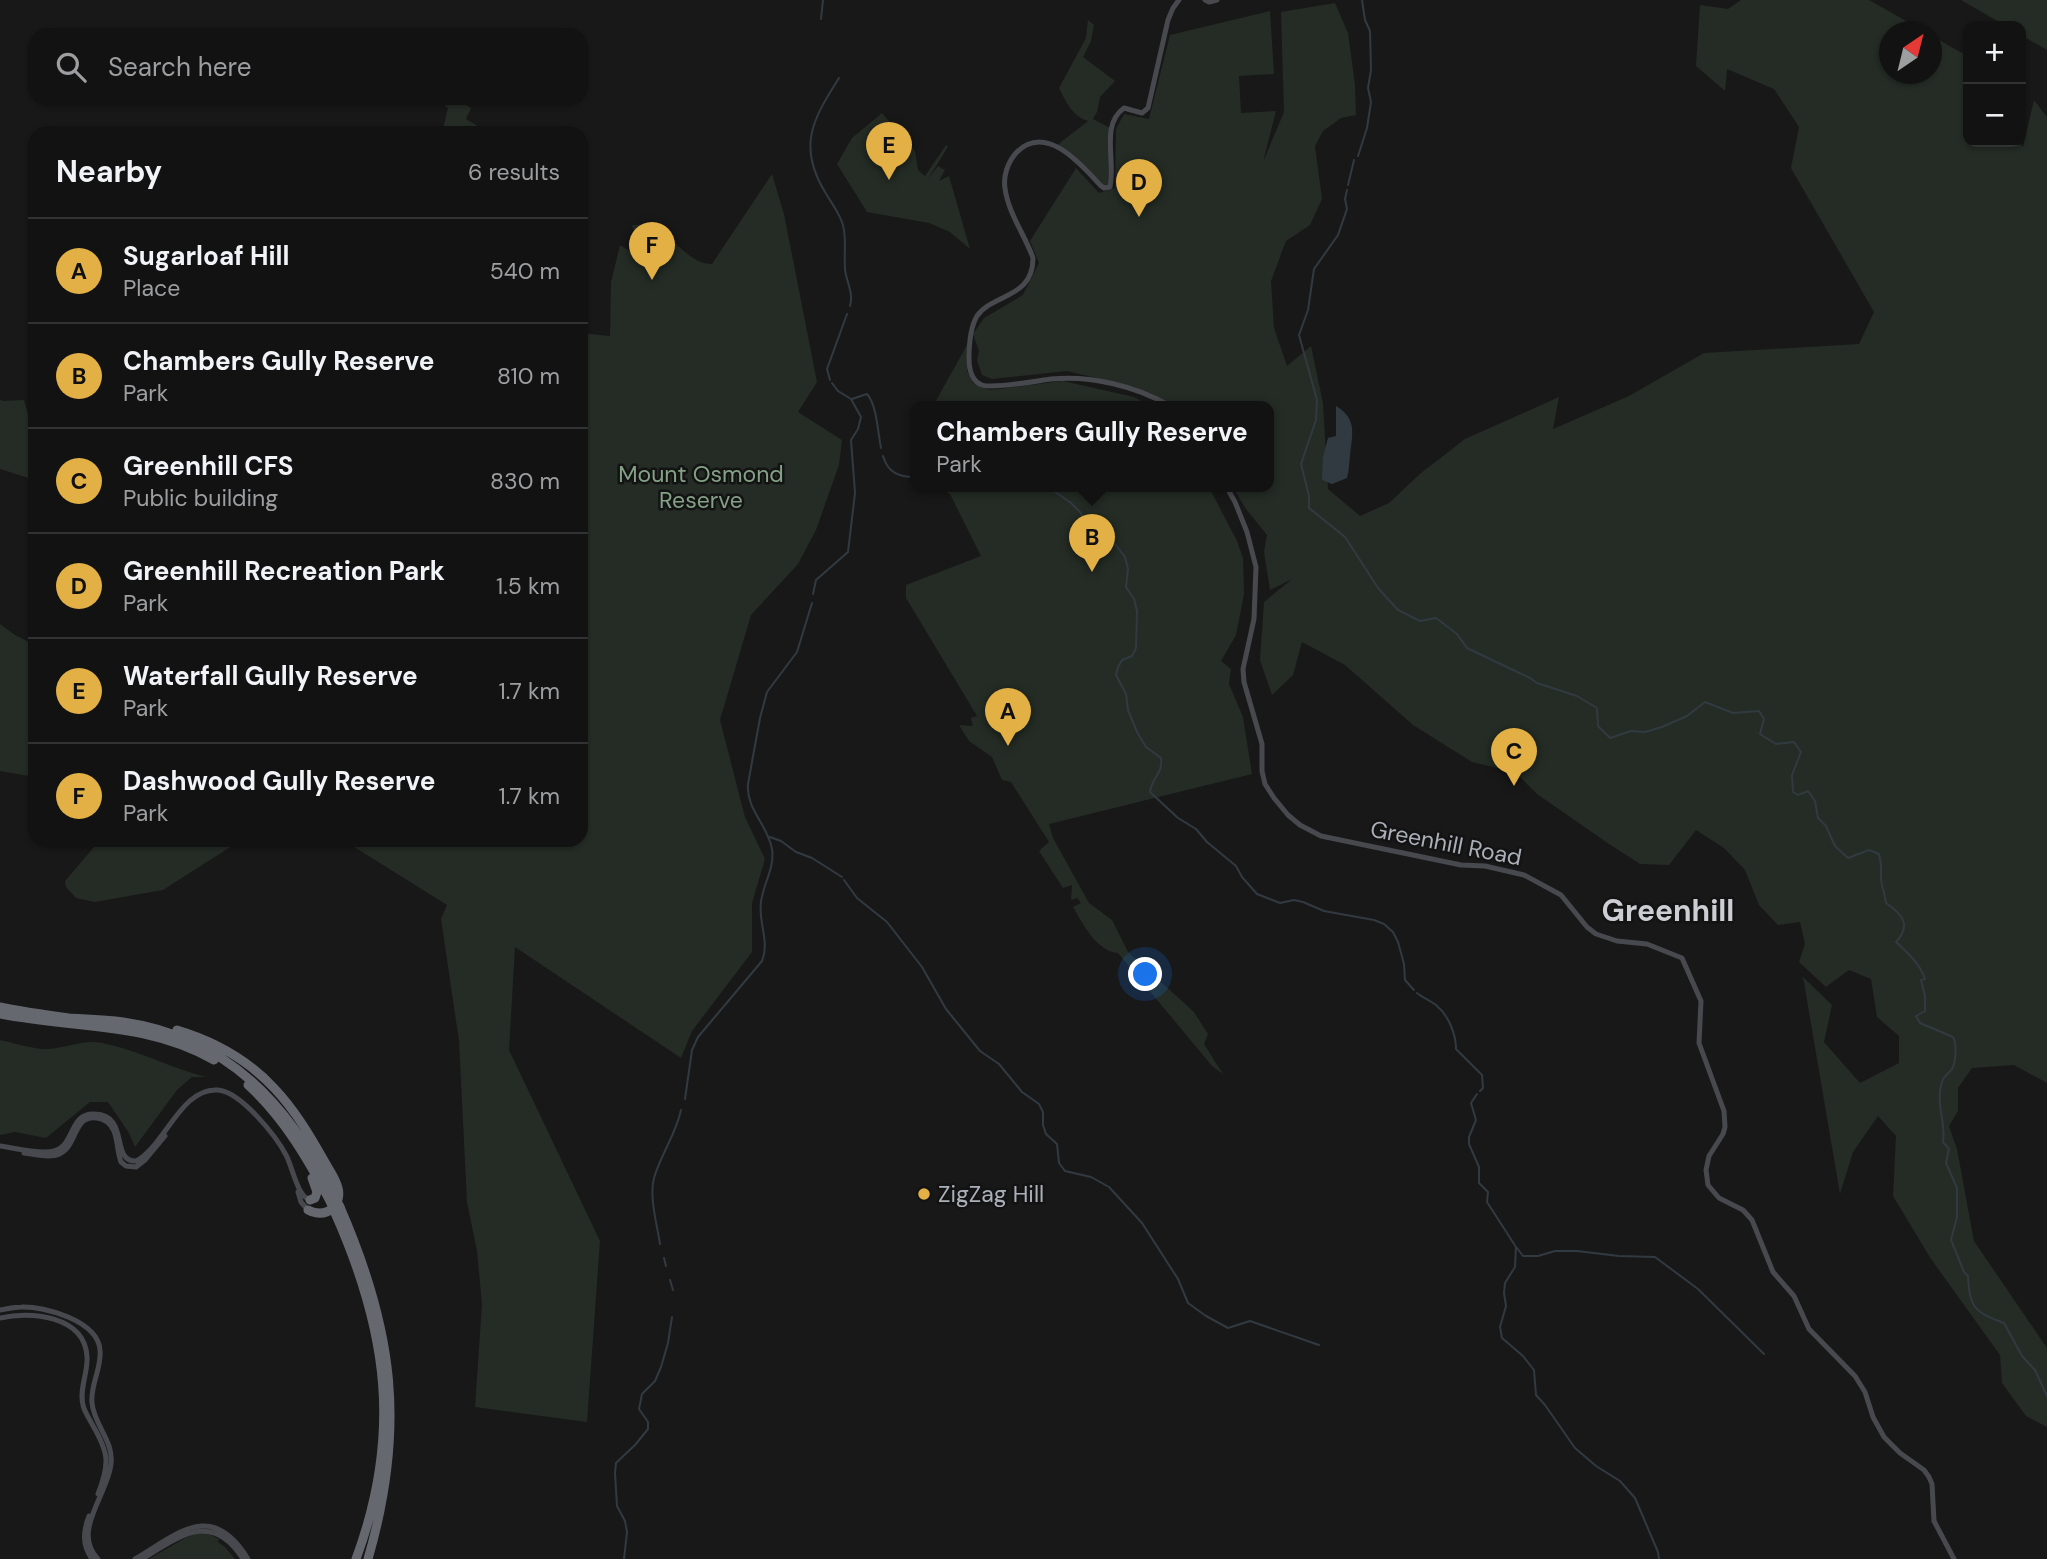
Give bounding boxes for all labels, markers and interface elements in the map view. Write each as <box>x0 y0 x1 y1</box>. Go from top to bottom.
north arrow <box>1879 21 1942 84</box>
map controls <box>1963 21 2026 147</box>
button: + <box>1963 21 2026 84</box>
search box <box>28 28 588 105</box>
icon: search <box>52 48 90 86</box>
text: Search here <box>108 50 251 84</box>
button: − <box>1963 84 2026 147</box>
pin: E <box>866 122 912 180</box>
text: Nearby <box>56 152 162 191</box>
text: 6 results <box>468 157 560 187</box>
pin: D <box>1116 159 1162 217</box>
pin: F <box>629 222 675 280</box>
text: Sugarloaf Hill <box>123 239 289 273</box>
text: A <box>71 256 87 286</box>
text: 540 m <box>490 256 560 286</box>
text: Place <box>123 273 180 303</box>
text: Chambers Gully Reserve <box>123 344 434 378</box>
text: B <box>72 361 86 391</box>
text: 810 m <box>497 361 560 391</box>
text: Park <box>123 378 168 408</box>
popup <box>910 401 1274 492</box>
text: Chambers Gully Reserve <box>936 415 1248 449</box>
text: Greenhill CFS <box>123 449 294 483</box>
text: Park <box>936 449 982 479</box>
park label: Mount Osmond Reserve <box>618 459 784 515</box>
text: C <box>71 466 87 496</box>
text: 830 m <box>490 466 560 496</box>
text: Public building <box>123 483 278 513</box>
pin: B <box>1069 514 1115 572</box>
text: Greenhill Recreation Park <box>123 554 445 588</box>
text: D <box>71 571 87 601</box>
text: 1.5 km <box>496 571 560 601</box>
text: Park <box>123 588 168 618</box>
text: Waterfall Gully Reserve <box>123 659 418 693</box>
text: E <box>72 676 86 706</box>
text: 1.7 km <box>498 676 560 706</box>
pin: A <box>985 688 1031 746</box>
text: Park <box>123 693 168 723</box>
pin: C <box>1491 728 1537 786</box>
text: Dashwood Gully Reserve <box>123 764 435 798</box>
text: F <box>73 781 85 811</box>
text: 1.7 km <box>498 781 560 811</box>
text: Park <box>123 798 168 828</box>
street label: Greenhill Road <box>1368 814 1524 872</box>
district label: Greenhill <box>1602 891 1734 930</box>
your location <box>1128 957 1162 991</box>
place label: ZigZag Hill <box>938 1179 1044 1209</box>
marker: ZigZag Hill <box>916 1186 932 1202</box>

